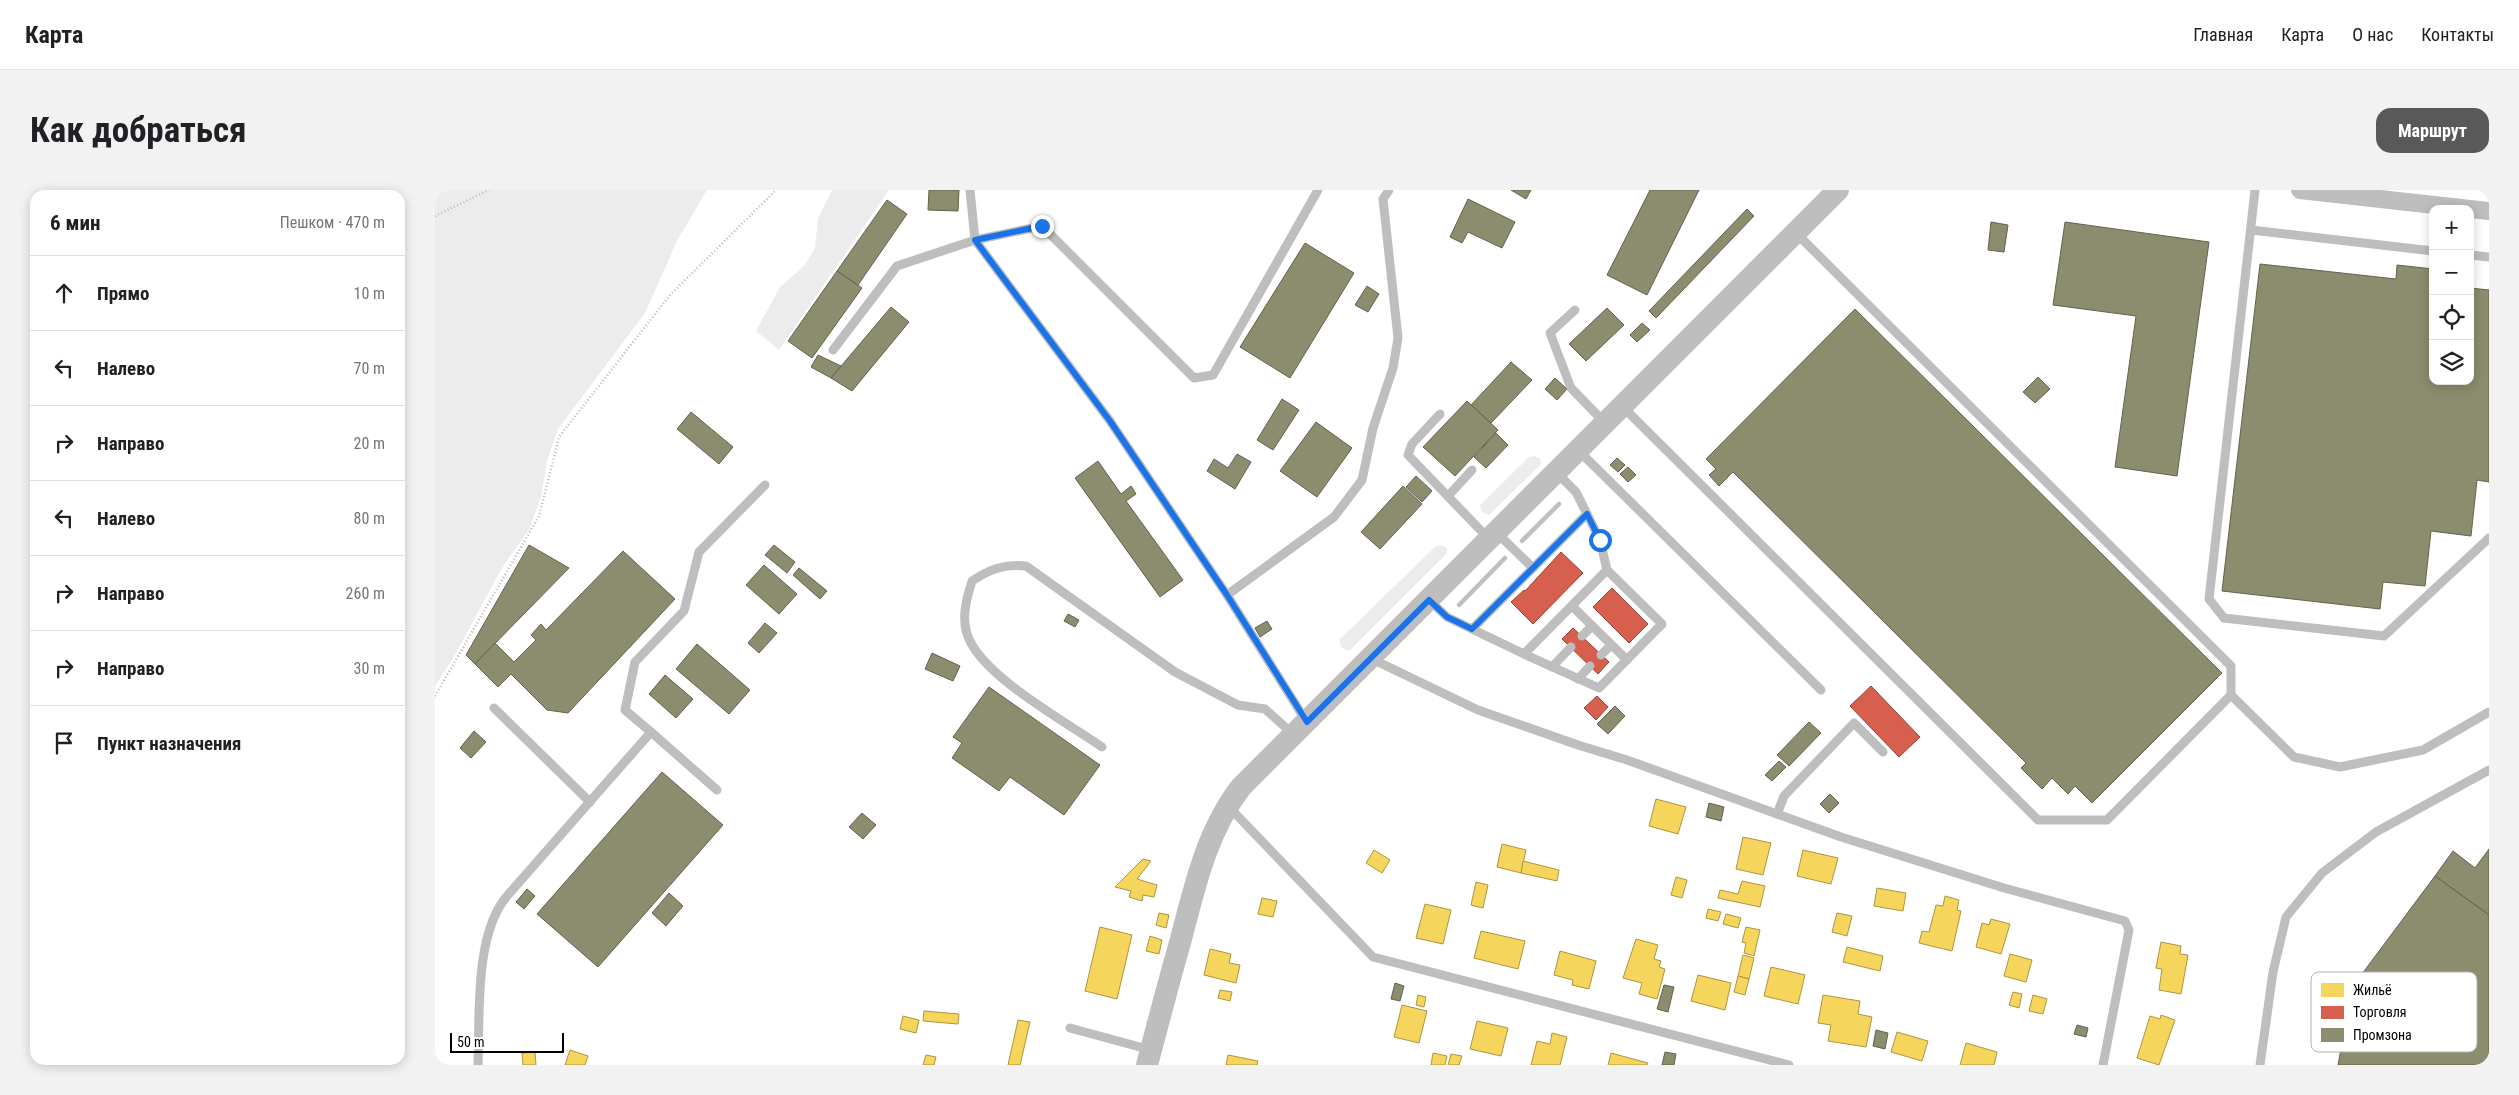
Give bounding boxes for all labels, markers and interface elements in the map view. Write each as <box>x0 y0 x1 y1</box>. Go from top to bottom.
text: Карта <box>25 21 83 49</box>
text: Главная <box>2193 24 2253 45</box>
text: Карта <box>2281 24 2324 45</box>
text: О нас <box>2352 24 2393 45</box>
text: Контакты <box>2421 24 2494 45</box>
button: Маршрут <box>2376 108 2489 153</box>
text: Как добраться <box>30 110 246 151</box>
map controls <box>2429 205 2474 385</box>
button: + <box>2429 205 2474 250</box>
text: 6 мин <box>50 211 100 235</box>
text: Пешком · 470 m <box>280 213 385 232</box>
route end <box>1031 215 1054 238</box>
button: − <box>2429 250 2474 295</box>
icon: ahead <box>50 279 78 307</box>
text: Прямо <box>97 282 150 305</box>
text: 10 m <box>353 284 385 303</box>
button: locate <box>2429 295 2474 340</box>
button: layers <box>2429 340 2474 385</box>
icon: left <box>50 354 78 382</box>
text: Налево <box>97 357 155 380</box>
text: 70 m <box>353 359 385 378</box>
icon: right <box>50 429 78 457</box>
text: Направо <box>97 432 164 455</box>
text: 20 m <box>353 434 385 453</box>
icon: left <box>50 504 78 532</box>
text: Налево <box>97 507 155 530</box>
text: 80 m <box>353 509 385 528</box>
route start <box>1589 529 1612 552</box>
icon: right <box>50 579 78 607</box>
text: Направо <box>97 582 164 605</box>
text: 260 m <box>346 584 385 603</box>
icon: right <box>50 654 78 682</box>
text: Направо <box>97 657 164 680</box>
text: 30 m <box>353 659 385 678</box>
icon: arrive <box>50 729 78 757</box>
text: Пункт назначения <box>97 732 241 755</box>
legend <box>2311 972 2477 1052</box>
text: Жильё <box>2353 982 2392 998</box>
text: Торговля <box>2353 1004 2407 1020</box>
text: Промзона <box>2353 1027 2412 1043</box>
scale bar <box>450 1030 564 1053</box>
text: 50 m <box>457 1034 485 1050</box>

